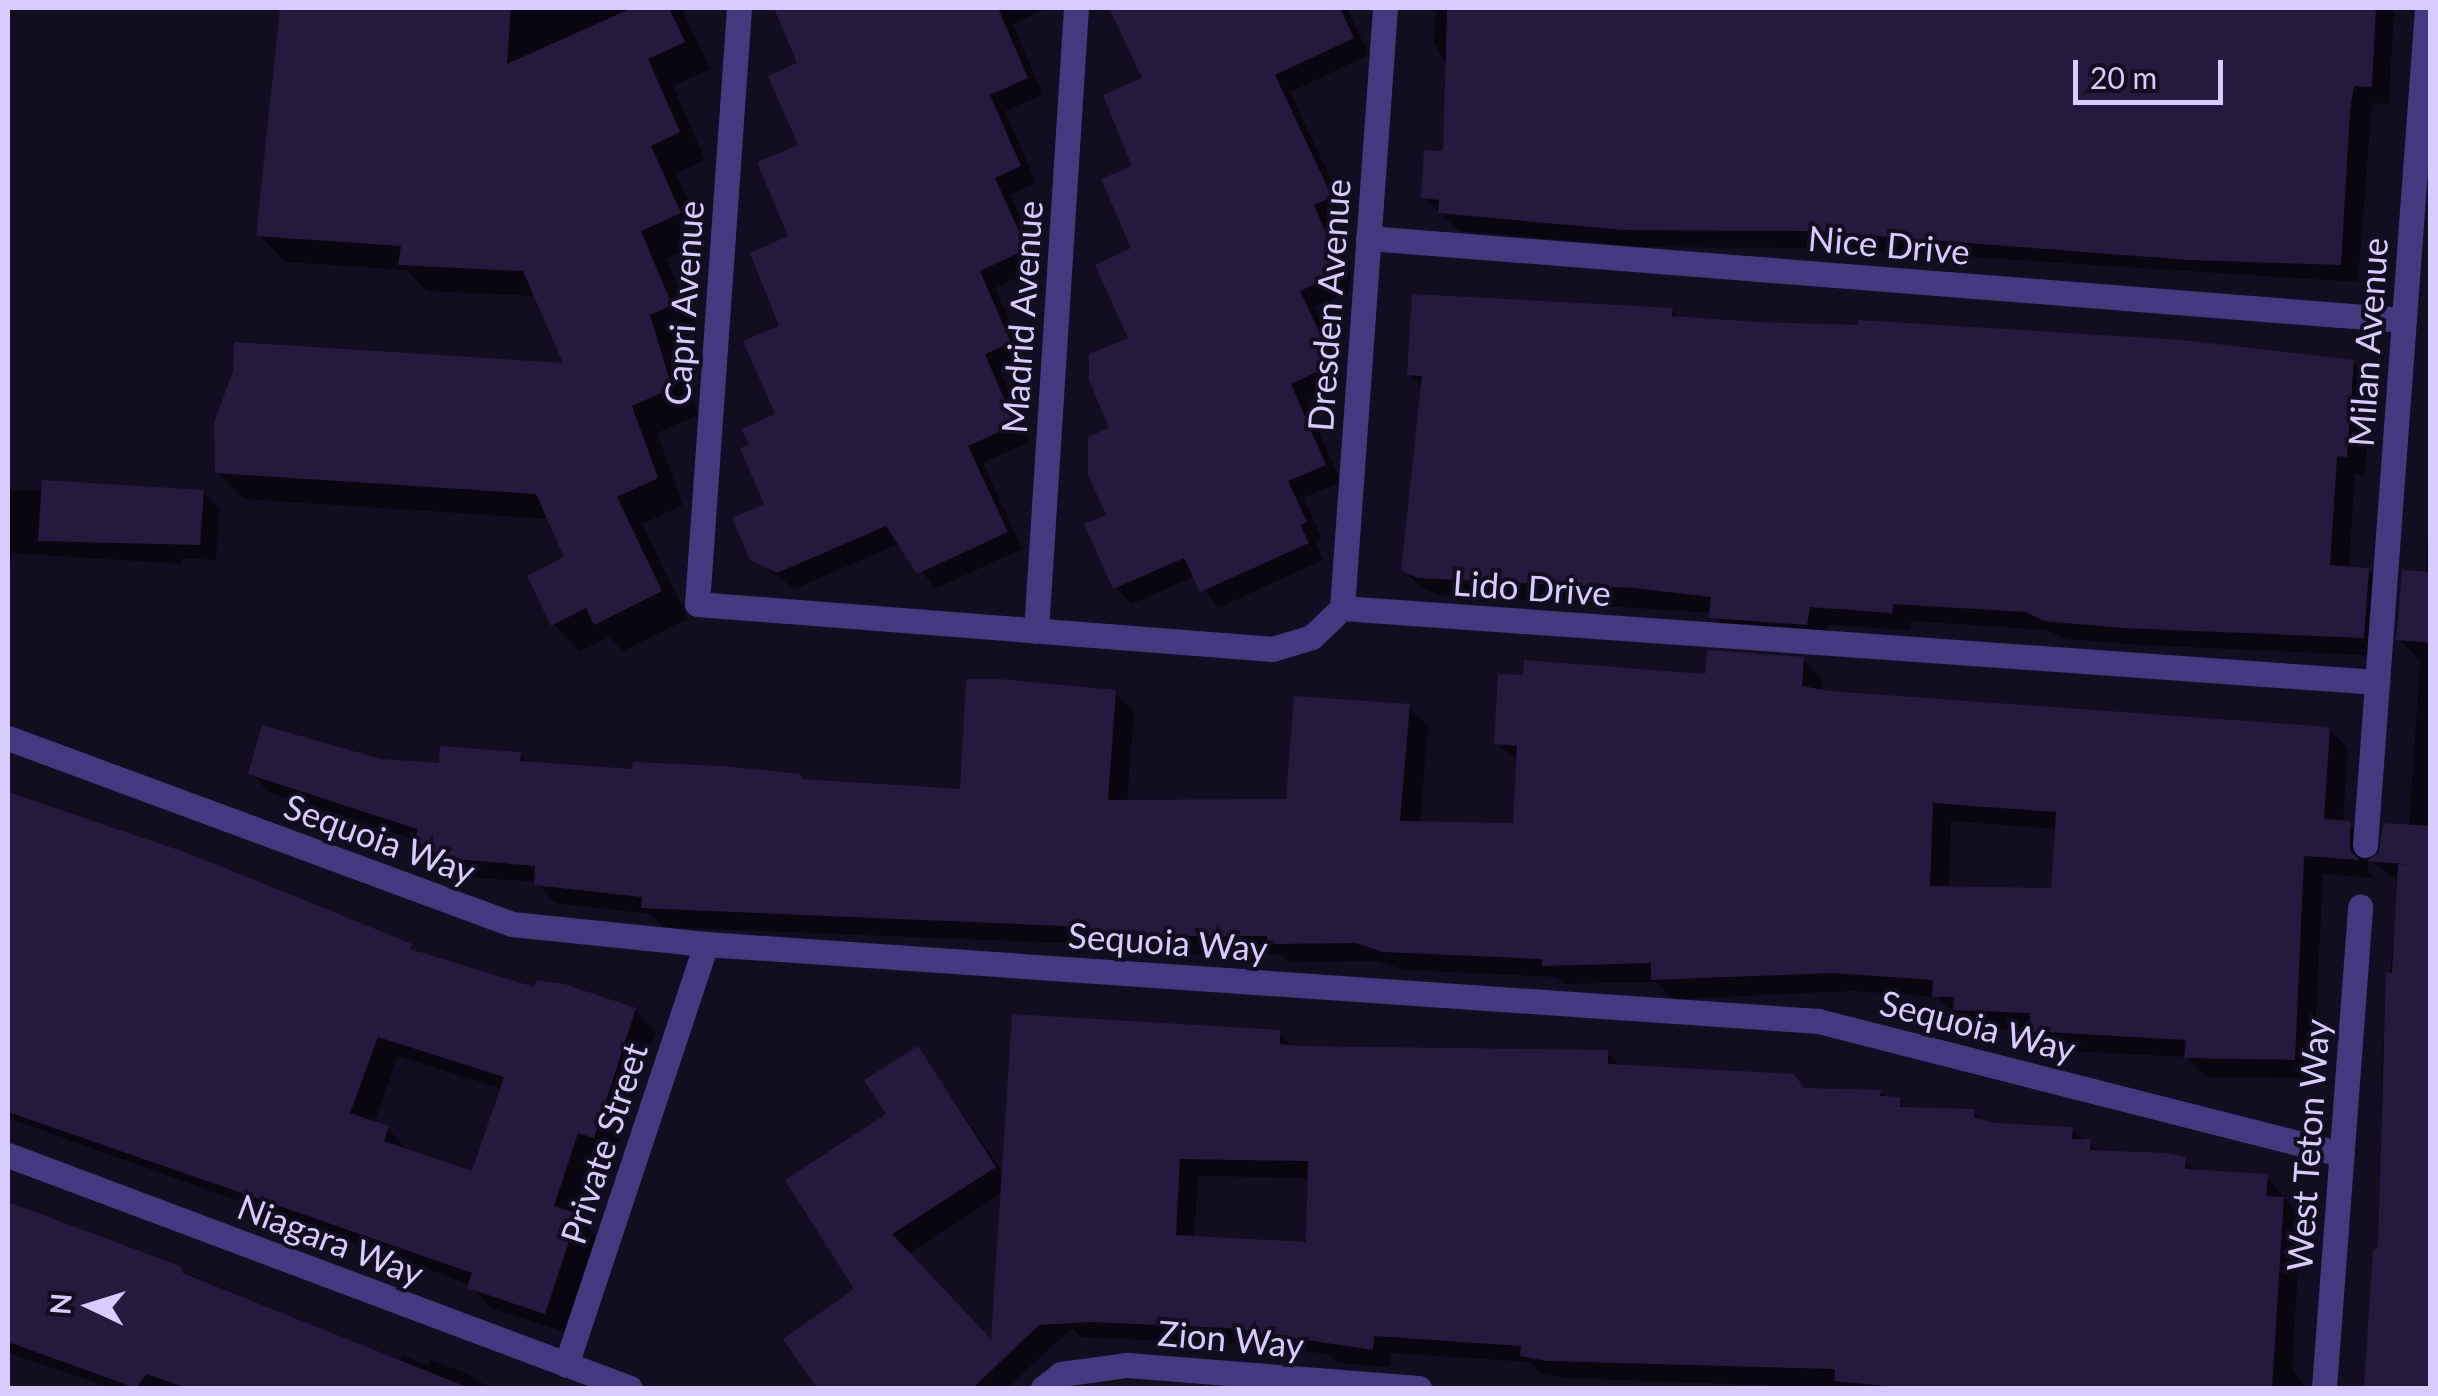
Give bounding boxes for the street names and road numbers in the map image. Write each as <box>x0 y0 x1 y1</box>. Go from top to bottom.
street label: Dresden Avenue <box>1298 177 1358 433</box>
street label: Capri Avenue <box>655 199 711 407</box>
street label: Madrid Avenue <box>992 199 1050 435</box>
street label: Nice Drive <box>1806 216 1972 272</box>
street label: Milan Avenue <box>2339 235 2395 449</box>
street label: Lido Drive <box>1452 561 1612 613</box>
street label: Sequoia Way <box>279 784 481 892</box>
street label: Sequoia Way <box>1067 913 1269 969</box>
street label: Sequoia Way <box>1876 980 2080 1070</box>
street label: West Teton Way <box>2277 1017 2337 1273</box>
street label: Private Street <box>551 1037 655 1249</box>
street label: Niagara Way <box>232 1184 430 1294</box>
street label: Zion Way <box>1156 1311 1306 1365</box>

